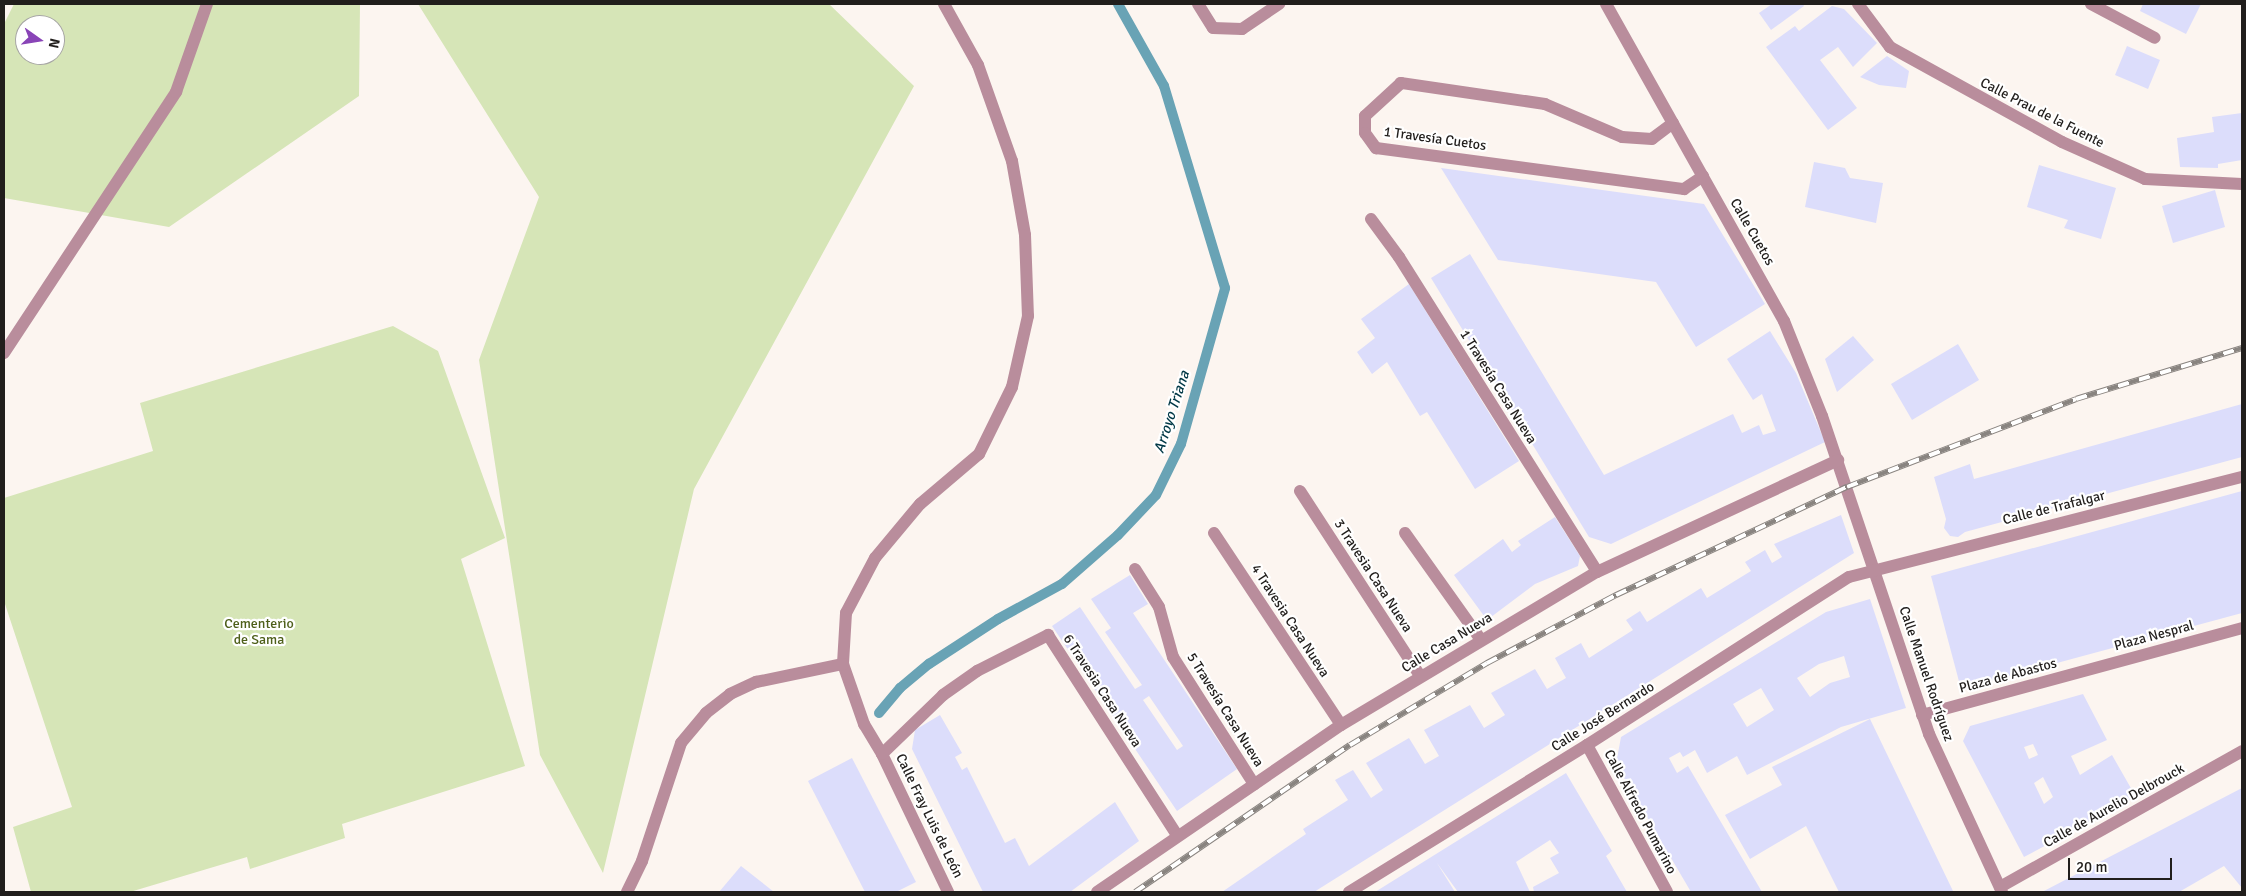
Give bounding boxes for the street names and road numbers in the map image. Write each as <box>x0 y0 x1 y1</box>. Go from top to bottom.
street label: Calle Prau de la Fuente <box>1977 74 2107 152</box>
street label: 1 Travesía Cuetos <box>1383 123 1487 155</box>
street label: Calle Cuetos <box>1726 195 1778 269</box>
street label: 1 Travesía Casa Nueva <box>1456 327 1540 447</box>
street label: Calle de Trafalgar <box>2001 487 2107 529</box>
street label: 3 Travesia Casa Nueva <box>1330 516 1416 636</box>
street label: 4 Travesia Casa Nueva <box>1247 561 1333 681</box>
street label: Calle Manuel Rodríguez <box>1895 604 1957 744</box>
street label: Calle Casa Nueva <box>1399 609 1495 677</box>
street label: Plaza Nespral <box>2112 617 2196 655</box>
street label: 6 Travesia Casa Nueva <box>1059 631 1145 751</box>
street label: 5 Travesía Casa Nueva <box>1183 650 1267 770</box>
street label: Plaza de Abastos <box>1957 655 2059 697</box>
street label: Calle José Bernardo <box>1548 679 1658 755</box>
street label: Calle Alfredo Pumarino <box>1600 747 1680 877</box>
street label: Calle Fray Luis de León <box>892 751 966 881</box>
street label: Calle de Aurelio Delbrouck <box>2041 760 2187 852</box>

